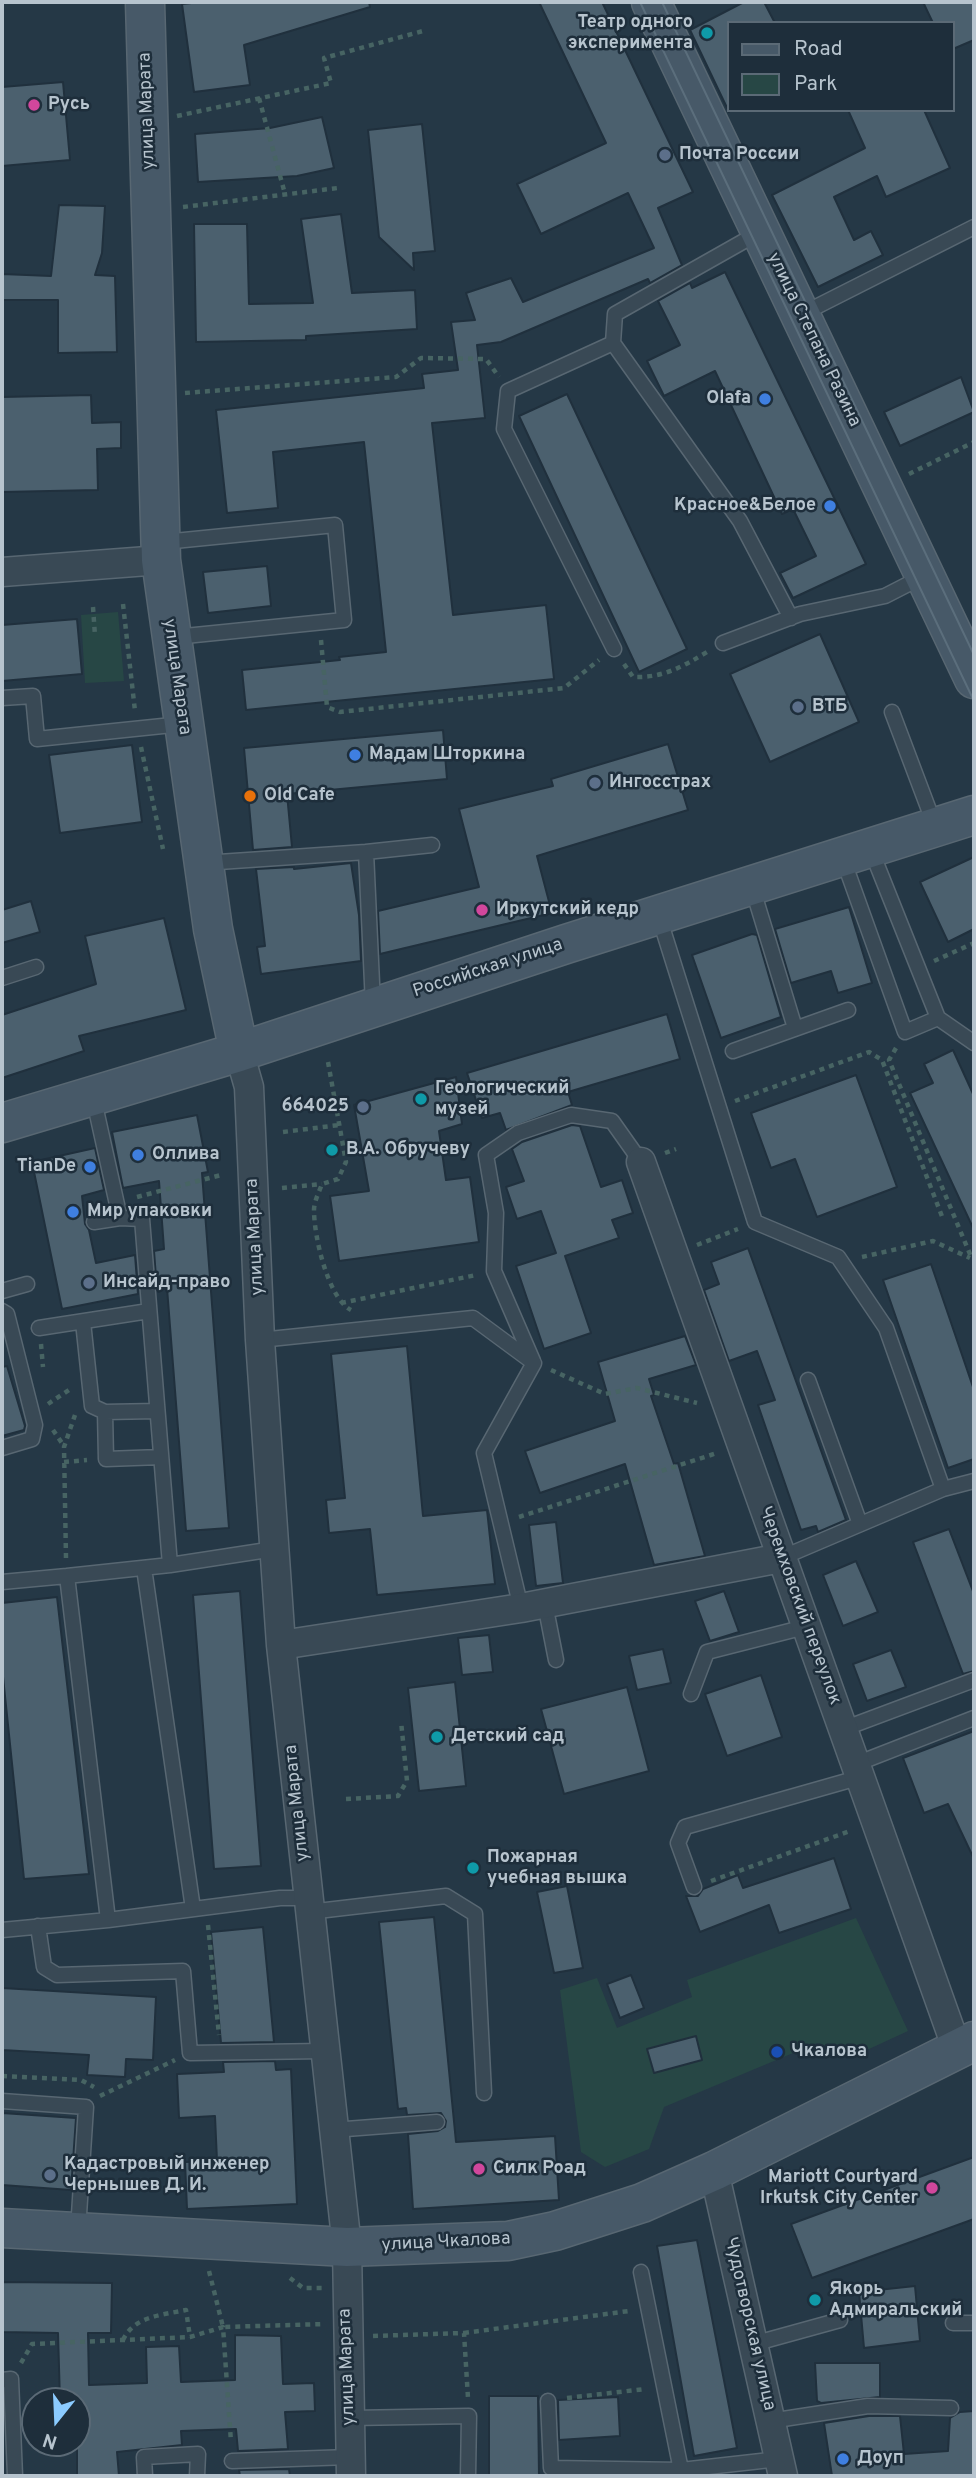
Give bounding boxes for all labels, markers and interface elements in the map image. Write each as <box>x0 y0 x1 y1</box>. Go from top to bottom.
place label: Театр одного эксперимента <box>568 12 693 54</box>
legend <box>727 21 955 112</box>
marker: Театр одного эксперимента <box>699 25 715 41</box>
text: Road <box>794 36 843 63</box>
street label: улица Марата <box>135 52 161 170</box>
text: Park <box>794 71 837 98</box>
place label: Русь <box>48 94 90 116</box>
marker: Русь <box>26 97 42 113</box>
place label: Почта России <box>679 144 799 166</box>
marker: Почта России <box>657 147 673 163</box>
street label: улица Степана Разина <box>761 249 865 431</box>
place label: Olafa <box>706 388 751 410</box>
marker: Olafa <box>757 391 773 407</box>
place label: Красное&Белое <box>674 495 816 517</box>
marker: Красное&Белое <box>822 498 838 514</box>
street label: улица Марата <box>157 617 195 737</box>
place label: ВТБ <box>812 696 847 718</box>
marker: ВТБ <box>790 699 806 715</box>
place label: Мадам Шторкина <box>369 744 525 766</box>
marker: Мадам Шторкина <box>347 747 363 763</box>
place label: Ингосстрах <box>609 772 711 794</box>
marker: Ингосстрах <box>587 775 603 791</box>
place label: Old Cafe <box>264 785 335 807</box>
marker: Old Cafe <box>242 788 258 804</box>
place label: Иркутский кедр <box>496 899 639 921</box>
marker: Иркутский кедр <box>474 902 490 918</box>
street label: Российская улица <box>410 935 566 1003</box>
place label: Геологический музей <box>435 1078 569 1120</box>
marker: Геологический музей <box>413 1091 429 1107</box>
place label: 664025 <box>281 1096 349 1118</box>
marker: 664025 <box>355 1099 371 1115</box>
place label: В.А. Обручеву <box>346 1139 470 1161</box>
marker: В.А. Обручеву <box>324 1142 340 1158</box>
place label: Оллива <box>152 1144 220 1166</box>
marker: Оллива <box>130 1147 146 1163</box>
place label: TianDe <box>17 1156 76 1178</box>
marker: TianDe <box>82 1159 98 1175</box>
street label: улица Марата <box>242 1178 270 1296</box>
place label: Мир упаковки <box>87 1201 212 1223</box>
marker: Мир упаковки <box>65 1204 81 1220</box>
place label: Инсайд-право <box>103 1272 230 1294</box>
marker: Инсайд-право <box>81 1275 97 1291</box>
street label: Черемховский переулок <box>753 1504 845 1708</box>
place label: Детский сад <box>451 1726 564 1748</box>
marker: Детский сад <box>429 1729 445 1745</box>
street label: улица Марата <box>281 1744 315 1862</box>
place label: Пожарная учебная вышка <box>487 1847 627 1890</box>
marker: Пожарная учебная вышка <box>465 1860 481 1876</box>
place label: Чкалова <box>791 2041 867 2063</box>
marker: Чкалова <box>769 2044 785 2060</box>
place label: Кадастровый инженер Чернышев Д. И. <box>64 2154 269 2196</box>
place label: Силк Роад <box>493 2158 586 2180</box>
marker: Силк Роад <box>471 2161 487 2177</box>
marker: Кадастровый инженер Чернышев Д. И. <box>42 2167 58 2183</box>
place label: Mariott Courtyard Irkutsk City Center <box>760 2167 918 2210</box>
marker: Mariott Courtyard Irkutsk City Center <box>924 2180 940 2196</box>
street label: улица Чкалова <box>381 2229 511 2257</box>
street label: Чудотворская улица <box>719 2235 779 2413</box>
place label: Якорь Адмиральский <box>829 2279 962 2322</box>
marker: Якорь Адмиральский <box>807 2292 823 2308</box>
street label: улица Марата <box>335 2308 361 2426</box>
north arrow <box>21 2387 91 2457</box>
text: N <box>40 2427 60 2454</box>
place label: Доуп <box>857 2448 904 2470</box>
marker: Доуп <box>835 2451 851 2467</box>

